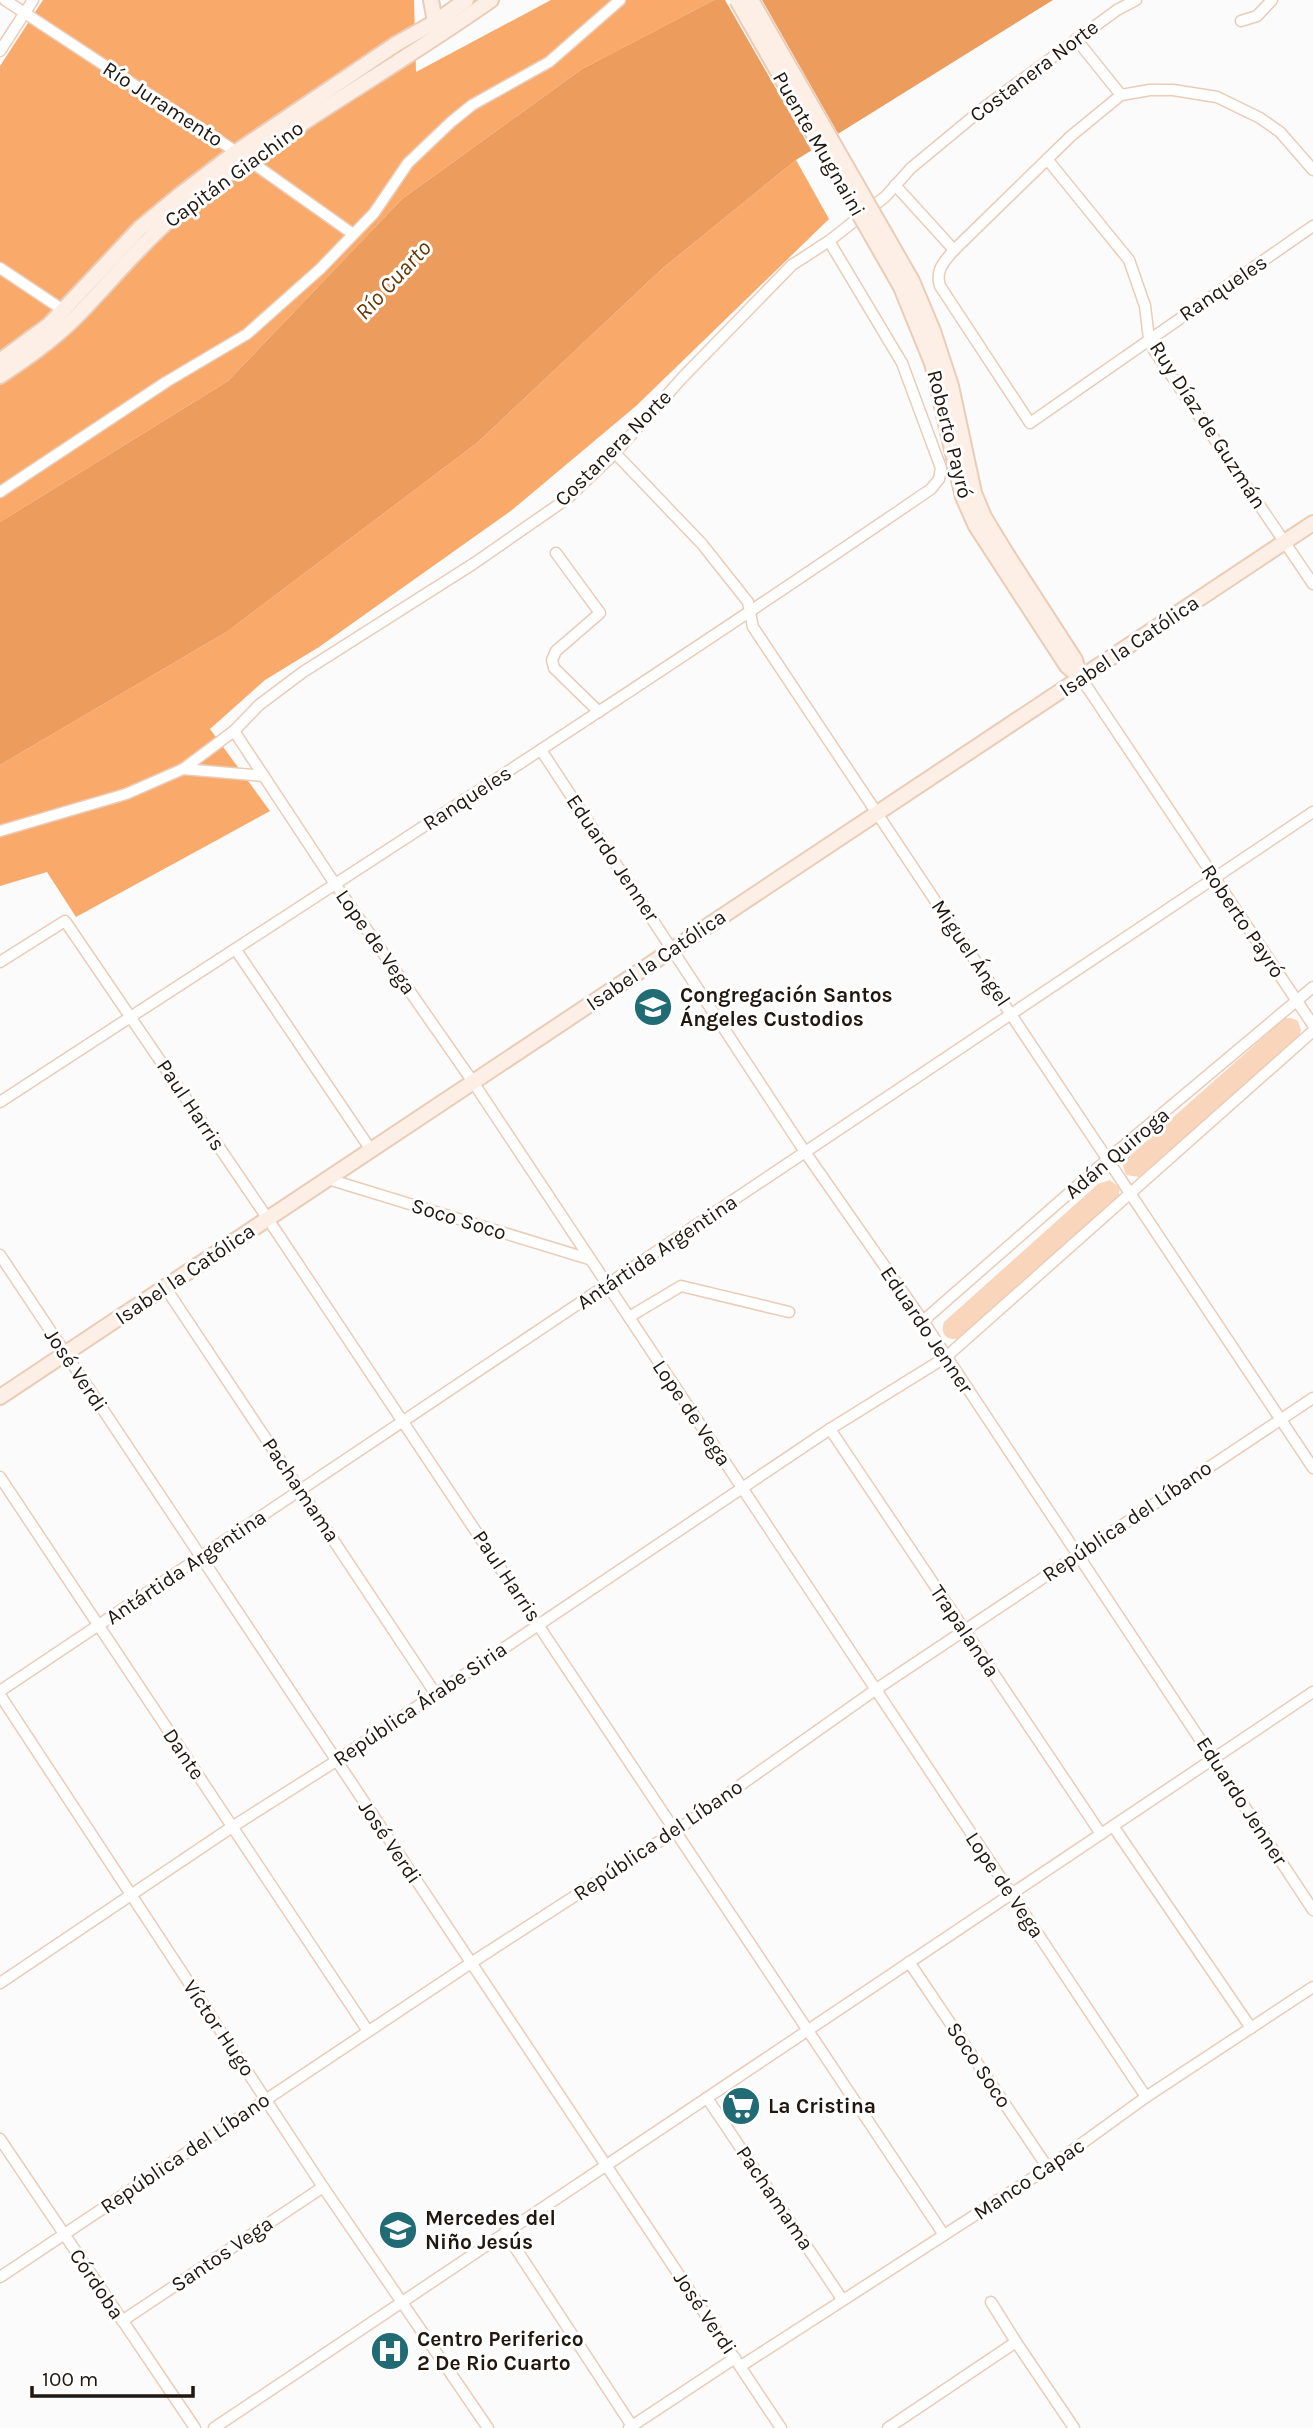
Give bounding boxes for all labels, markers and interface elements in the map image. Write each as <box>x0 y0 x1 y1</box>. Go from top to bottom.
street label: Costanera Norte <box>965 15 1103 127</box>
street label: Río Juramento <box>98 56 228 152</box>
street label: Puente Mugnaini <box>768 67 870 221</box>
street label: Capitán Giachino <box>160 116 308 232</box>
water label: Río Cuarto <box>349 235 437 325</box>
street label: Ranqueles <box>1175 250 1271 326</box>
street label: Ruy Díaz de Guzmán <box>1145 337 1271 513</box>
street label: Roberto Payró <box>922 367 978 501</box>
street label: Costanera Norte <box>550 385 676 511</box>
street label: Isabel la Católica <box>1055 590 1203 702</box>
street label: Ranqueles <box>418 761 516 835</box>
street label: Eduardo Jenner <box>562 790 665 926</box>
street label: Roberto Payró <box>1196 860 1290 982</box>
street label: Lope de Vega <box>331 885 421 999</box>
street label: Miguel Ángel <box>927 895 1015 1011</box>
street label: Isabel la Católica <box>582 904 730 1016</box>
place label: Congregación Santos Ángeles Custodios <box>680 983 893 1031</box>
school or university icon: Congregación Santos Ángeles Custodios <box>632 986 674 1028</box>
street label: Paul Harris <box>152 1055 230 1155</box>
street label: Adán Quiroga <box>1060 1102 1174 1204</box>
street label: Antártida Argentina <box>572 1190 742 1314</box>
street label: Soco Soco <box>409 1193 509 1245</box>
street label: Isabel la Católica <box>111 1218 259 1330</box>
street label: Eduardo Jenner <box>876 1262 979 1398</box>
street label: José Verdi <box>39 1324 113 1416</box>
street label: Lope de Vega <box>648 1355 736 1471</box>
street label: Pachamama <box>257 1433 345 1547</box>
street label: República del Líbano <box>1038 1455 1216 1587</box>
street label: Antártida Argentina <box>101 1505 271 1629</box>
street label: Paul Harris <box>468 1526 546 1626</box>
street label: Trapalanda <box>925 1580 1005 1682</box>
street label: República Árabe Siria <box>329 1637 511 1771</box>
street label: Dante <box>158 1724 210 1784</box>
street label: Eduardo Jenner <box>1192 1732 1293 1870</box>
street label: República del Líbano <box>569 1774 747 1906</box>
street label: José Verdi <box>353 1796 427 1888</box>
street label: Lope de Vega <box>961 1827 1049 1943</box>
street label: Víctor Hugo <box>178 1975 260 2081</box>
street label: Soco Soco <box>942 2018 1016 2112</box>
supermarket icon: La Cristina <box>720 2085 762 2127</box>
street label: República del Líbano <box>96 2087 274 2219</box>
place label: La Cristina <box>768 2094 876 2118</box>
street label: Manco Capac <box>969 2133 1089 2225</box>
street label: Pachamama <box>731 2141 819 2255</box>
place label: Mercedes del Niño Jesús <box>425 2206 556 2254</box>
school or university icon: Mercedes del Niño Jesús <box>377 2209 419 2251</box>
street label: Santos Vega <box>167 2211 277 2297</box>
street label: Córdoba <box>65 2244 129 2324</box>
street label: José Verdi <box>668 2267 742 2359</box>
place label: Centro Periferico 2 De Rio Cuarto <box>417 2327 584 2375</box>
hospital icon: Centro Periferico 2 De Rio Cuarto <box>369 2330 411 2372</box>
scale bar <box>32 2354 192 2398</box>
text: 100 m <box>42 2367 99 2391</box>

